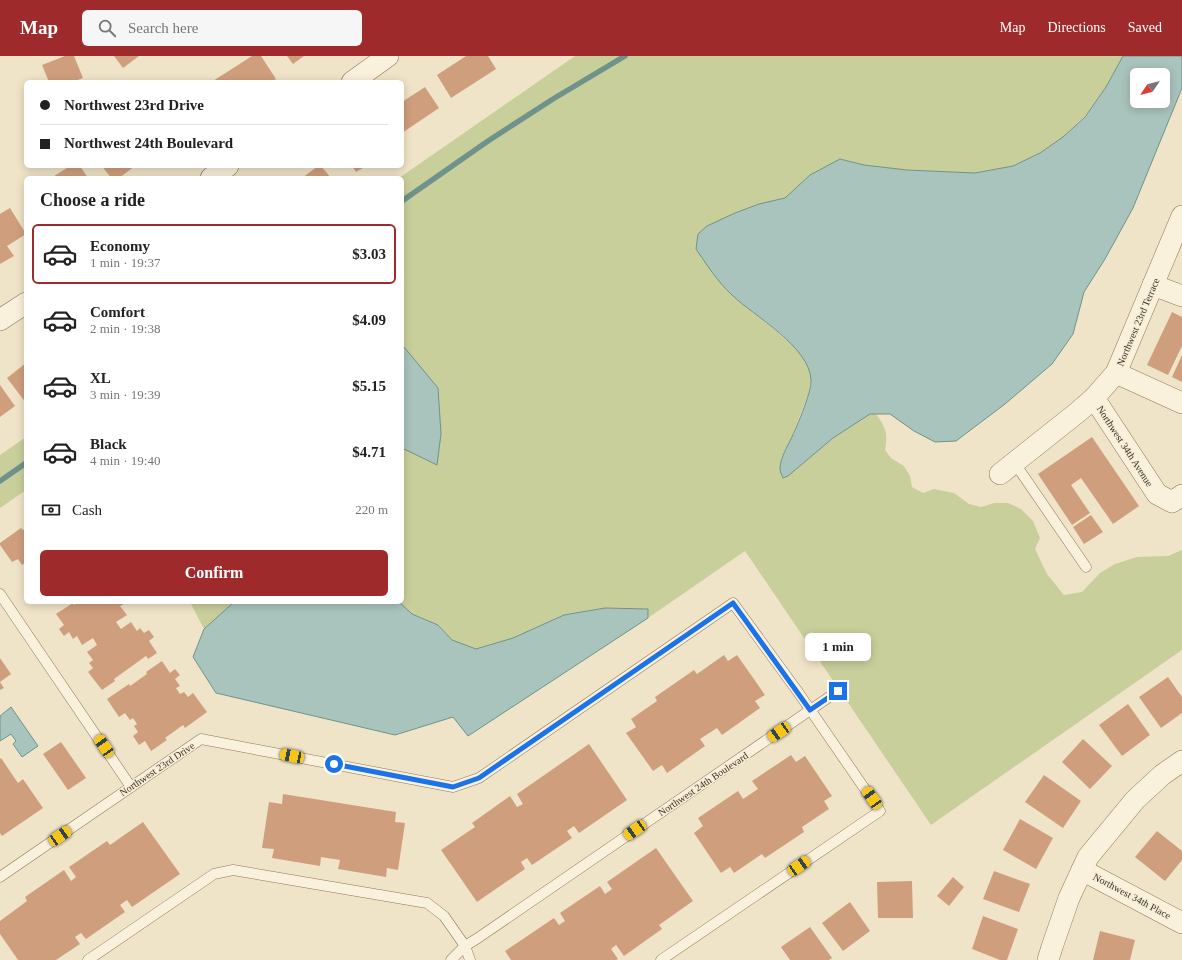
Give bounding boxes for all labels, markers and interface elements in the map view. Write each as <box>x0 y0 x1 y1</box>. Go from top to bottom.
search box <box>82 10 362 46</box>
text: Map <box>20 17 58 38</box>
icon: search <box>96 17 118 39</box>
text: Search here <box>128 20 198 36</box>
text: Map <box>1000 20 1025 35</box>
text: Directions <box>1047 20 1106 35</box>
text: Saved <box>1128 20 1162 35</box>
north arrow <box>1130 68 1170 108</box>
map controls <box>1130 68 1170 108</box>
text: Northwest 23rd Drive <box>64 97 204 113</box>
text: Northwest 24th Boulevard <box>64 135 233 151</box>
text: Choose a ride <box>40 190 145 210</box>
icon: car <box>42 236 78 272</box>
text: Economy <box>90 238 150 254</box>
text: $3.03 <box>352 246 386 262</box>
text: 1 min · 19:37 <box>90 255 160 270</box>
street label: Northwest 23rd Terrace <box>1114 276 1162 368</box>
icon: car <box>42 302 78 338</box>
text: Comfort <box>90 304 145 320</box>
text: $4.09 <box>352 312 386 328</box>
text: 2 min · 19:38 <box>90 321 160 336</box>
icon: car <box>42 368 78 404</box>
text: XL <box>90 370 111 386</box>
text: $5.15 <box>352 378 386 394</box>
text: 3 min · 19:39 <box>90 387 160 402</box>
street label: Northwest 34th Avenue <box>1095 403 1156 489</box>
icon: car <box>42 434 78 470</box>
text: Black <box>90 436 127 452</box>
text: $4.71 <box>352 444 386 460</box>
text: 4 min · 19:40 <box>90 453 160 468</box>
icon: cash <box>40 499 62 521</box>
text: Cash <box>72 502 102 518</box>
text: 220 m <box>355 502 388 517</box>
button: Confirm <box>40 550 388 596</box>
callout: 1 min <box>805 633 871 661</box>
text: 1 min <box>822 639 854 654</box>
route end <box>829 682 847 700</box>
car <box>766 720 792 744</box>
car <box>92 733 116 759</box>
street label: Northwest 23rd Drive <box>118 740 197 798</box>
car <box>279 748 305 764</box>
street label: Northwest 24th Boulevard <box>656 750 750 818</box>
route start <box>325 755 343 773</box>
car <box>860 785 884 811</box>
car <box>622 818 648 842</box>
car <box>47 824 73 848</box>
car <box>786 854 812 878</box>
street label: Northwest 34th Place <box>1091 871 1173 921</box>

